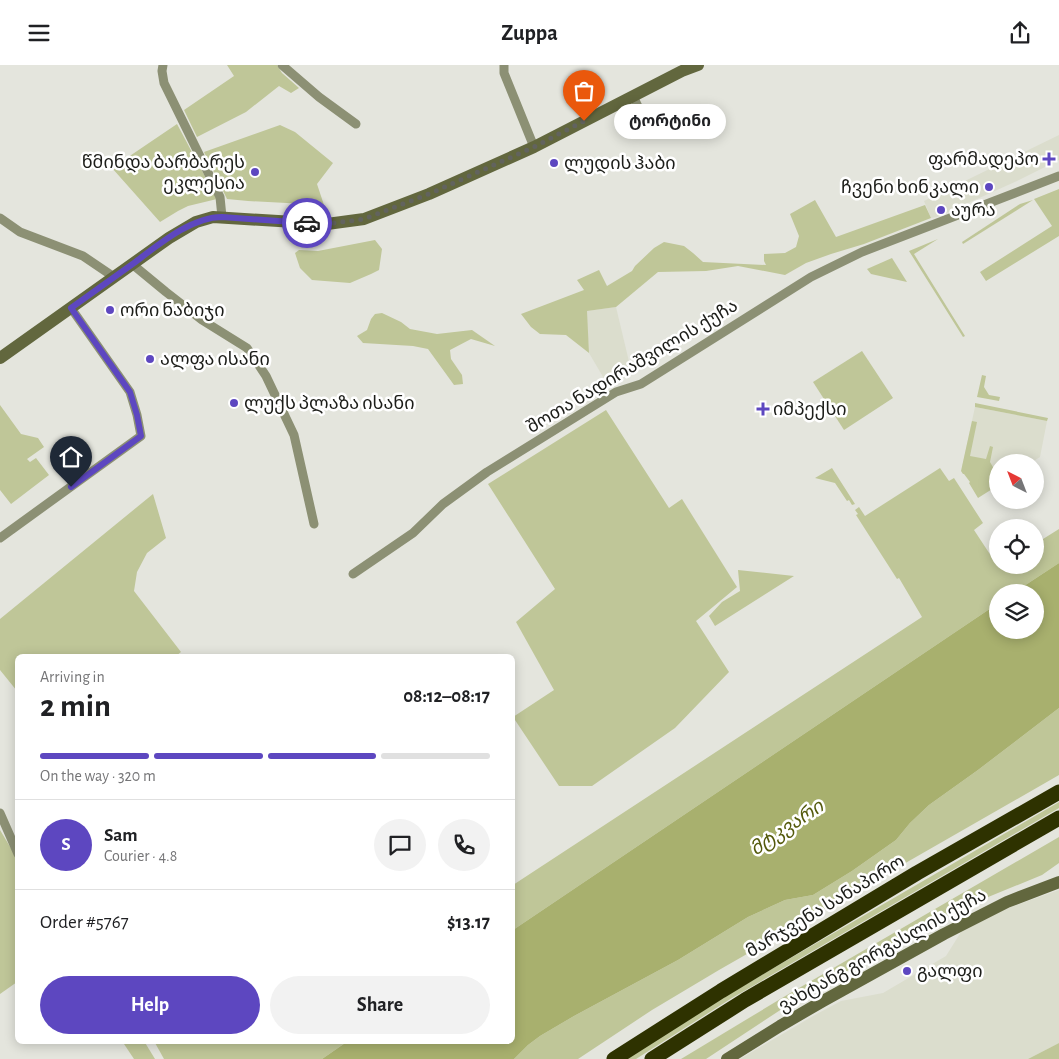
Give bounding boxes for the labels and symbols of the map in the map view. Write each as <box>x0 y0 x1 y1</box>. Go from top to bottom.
pin <box>563 70 605 121</box>
callout: ტორტინი <box>614 103 726 139</box>
place label: ფარმადეპო <box>928 150 1039 170</box>
place label: წმინდა ბარბარეს ეკლესია <box>82 153 245 194</box>
marker: ფარმადეპო <box>1043 153 1055 165</box>
place label: ლუდის ჰაბი <box>564 155 676 174</box>
marker: ლუდის ჰაბი <box>548 157 560 169</box>
marker: წმინდა ბარბარეს ეკლესია <box>249 166 261 178</box>
place label: ჩვენი ხინკალი <box>841 179 979 198</box>
marker: ჩვენი ხინკალი <box>983 181 995 193</box>
courier <box>282 198 332 248</box>
place label: აურა <box>951 201 996 221</box>
marker: აურა <box>935 204 947 216</box>
street label: შოთა ნადირაშვილის ქუჩა <box>524 296 742 438</box>
place label: ორი ნაბიჯი <box>120 301 225 321</box>
marker: ორი ნაბიჯი <box>104 304 116 316</box>
place label: ალფა ისანი <box>160 351 270 370</box>
marker: ალფა ისანი <box>144 353 156 365</box>
place label: ლუქს პლაზა ისანი <box>244 395 415 414</box>
marker: ლუქს პლაზა ისანი <box>228 397 240 409</box>
place label: იმპექსი <box>773 401 847 420</box>
marker: იმპექსი <box>757 403 769 415</box>
pin <box>50 436 92 487</box>
north arrow <box>989 454 1044 509</box>
water label: მტკვარი <box>747 796 828 860</box>
street label: მარჯვენა სანაპირო <box>743 852 908 962</box>
street label: ვახტანგ გორგასლის ქუჩა <box>775 885 990 1017</box>
place label: გალფი <box>917 963 983 982</box>
marker: გალფი <box>901 965 913 977</box>

